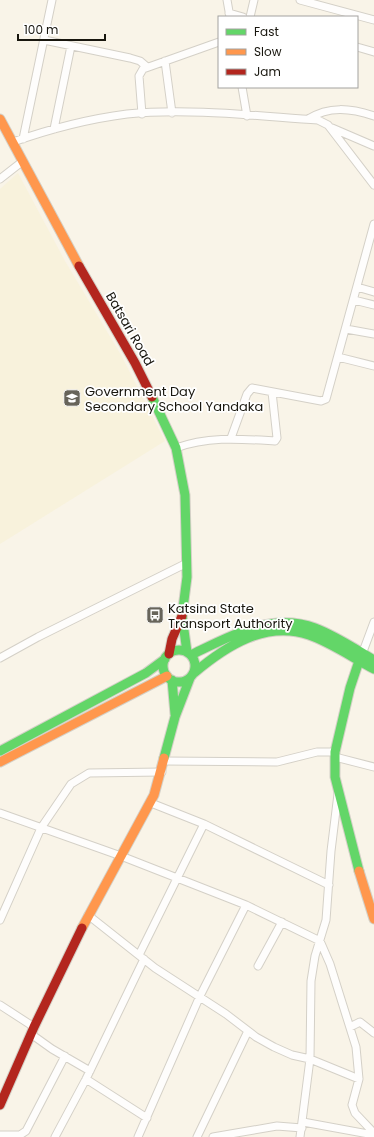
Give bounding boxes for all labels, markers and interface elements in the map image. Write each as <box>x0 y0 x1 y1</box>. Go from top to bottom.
scale bar <box>18 16 105 42</box>
legend <box>218 16 358 88</box>
text: 100 m <box>24 21 58 38</box>
text: Fast <box>254 23 279 40</box>
text: Slow <box>254 43 282 60</box>
text: Jam <box>254 63 281 80</box>
street label: Batsari Road <box>101 289 159 369</box>
place label: Government Day Secondary School Yandaka <box>85 382 263 416</box>
school or university icon: Government Day Secondary School Yandaka <box>62 388 82 408</box>
place label: Katsina State Transport Authority <box>168 599 293 633</box>
bus stop icon: Katsina State Transport Authority <box>145 605 165 625</box>

